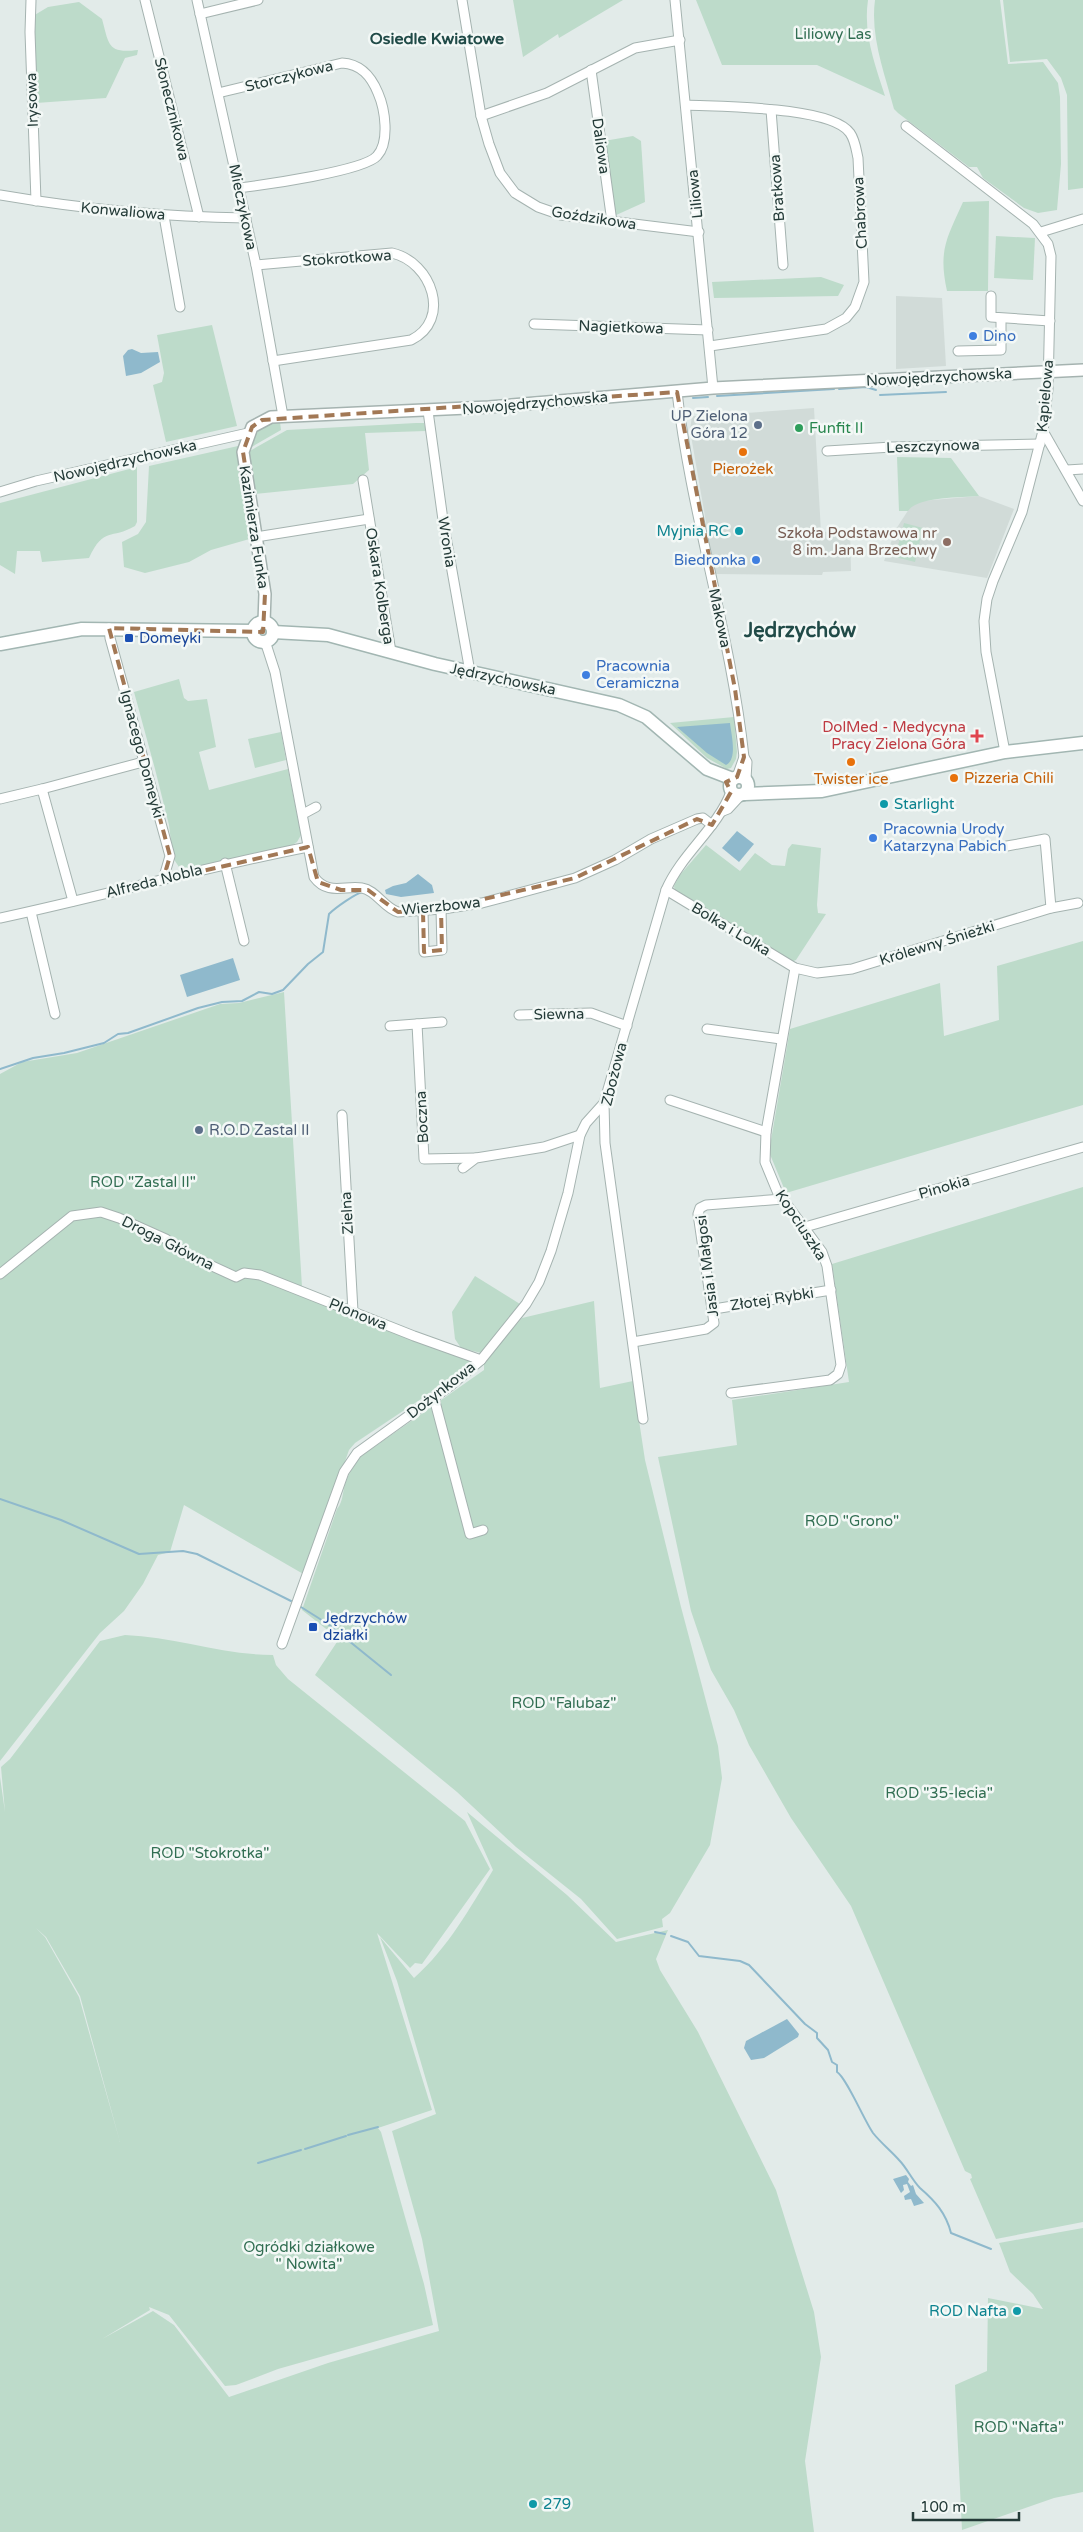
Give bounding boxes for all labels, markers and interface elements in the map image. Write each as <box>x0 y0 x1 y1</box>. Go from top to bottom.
park label: Liliowy Las <box>795 25 871 43</box>
district label: Osiedle Kwiatowe <box>370 29 504 49</box>
street label: Słonecznikowa <box>151 56 193 162</box>
street label: Storczykowa <box>243 56 335 96</box>
street label: Irysowa <box>22 73 42 127</box>
street label: Daliowa <box>588 117 614 175</box>
street label: Bratkowa <box>766 154 788 222</box>
street label: Mieczykowa <box>225 162 261 252</box>
street label: Liliowa <box>683 169 707 219</box>
street label: Chabrowa <box>849 176 871 250</box>
street label: Konwaliowa <box>80 198 166 224</box>
street label: Goździkowa <box>550 202 638 234</box>
street label: Stokrotkowa <box>302 246 392 270</box>
street label: Nagietkowa <box>578 317 664 337</box>
place label: Dino <box>983 327 1016 345</box>
marker: Dino <box>967 330 979 342</box>
street label: Kąpielowa <box>1033 359 1057 433</box>
street label: Nowojędrzychowska <box>865 364 1013 390</box>
street label: Nowojędrzychowska <box>461 388 609 418</box>
place label: UP Zielona Góra 12 <box>670 407 748 442</box>
marker: UP Zielona Góra 12 <box>752 419 764 431</box>
place label: Funfit II <box>809 419 863 437</box>
marker: Funfit II <box>793 422 805 434</box>
street label: Leszczynowa <box>886 435 980 457</box>
street label: Nowojędrzychowska <box>52 436 198 486</box>
marker: Pierożek <box>737 446 749 458</box>
place label: Pierożek <box>713 460 773 478</box>
street label: Kazimierza Funka <box>235 464 273 590</box>
street label: Wronia <box>434 515 460 569</box>
place label: Myjnia RC <box>656 522 729 540</box>
place label: Szkoła Podstawowa nr 8 im. Jana Brzechwy <box>778 524 937 559</box>
marker: Myjnia RC <box>733 525 745 537</box>
street label: Oskara Kolberga <box>362 526 398 646</box>
marker: Szkoła Podstawowa nr 8 im. Jana Brzechwy <box>941 536 953 548</box>
place label: Biedronka <box>674 551 746 569</box>
marker: Biedronka <box>750 554 762 566</box>
street label: Makowa <box>705 587 735 649</box>
district label: Jędrzychów <box>743 619 856 643</box>
place label: Domeyki <box>139 629 201 647</box>
marker: Domeyki <box>123 632 135 644</box>
place label: Pracownia Ceramiczna <box>596 657 679 692</box>
street label: Jędrzychowska <box>448 659 558 699</box>
marker: Pracownia Ceramiczna <box>580 669 592 681</box>
street label: Ignacego Domeyki <box>116 688 168 820</box>
place label: DolMed - Medycyna Pracy Zielona Góra <box>822 718 966 753</box>
marker: DolMed - Medycyna Pracy Zielona Góra <box>970 729 984 743</box>
marker: Twister ice <box>845 756 857 768</box>
place label: Pizzeria Chili <box>964 769 1054 787</box>
place label: Twister ice <box>814 770 888 788</box>
marker: Pizzeria Chili <box>948 772 960 784</box>
place label: Starlight <box>894 795 955 813</box>
marker: Starlight <box>878 798 890 810</box>
place label: Pracownia Urody Katarzyna Pabich <box>883 820 1007 855</box>
marker: Pracownia Urody Katarzyna Pabich <box>867 832 879 844</box>
street label: Alfreda Nobla <box>104 860 204 902</box>
street label: Wierzbowa <box>401 893 481 919</box>
street label: Bolka i Lolka <box>688 898 774 960</box>
street label: Królewny Śnieżki <box>877 917 997 969</box>
street label: Siewna <box>533 1005 585 1023</box>
street label: Zbożowa <box>597 1040 631 1108</box>
street label: Boczna <box>412 1090 432 1144</box>
place label: R.O.D Zastal II <box>209 1121 310 1139</box>
marker: R.O.D Zastal II <box>193 1124 205 1136</box>
street label: Pinokia <box>916 1171 972 1203</box>
park label: ROD "Zastal II" <box>90 1173 196 1191</box>
street label: Kopciuszka <box>771 1186 831 1264</box>
street label: Zielna <box>337 1191 357 1235</box>
street label: Droga Główna <box>119 1212 217 1274</box>
street label: Jasia i Małgosi <box>692 1214 722 1318</box>
street label: Złotej Rybki <box>729 1284 815 1314</box>
street label: Plonowa <box>326 1294 390 1334</box>
street label: Dożynkowa <box>403 1358 479 1422</box>
park label: ROD "Grono" <box>805 1512 899 1530</box>
place label: Jędrzychów działki <box>323 1609 407 1644</box>
marker: Jędrzychów działki <box>307 1621 319 1633</box>
park label: ROD "Falubaz" <box>511 1694 617 1712</box>
park label: ROD "35-lecia" <box>885 1784 993 1802</box>
park label: ROD "Stokrotka" <box>151 1844 269 1862</box>
park label: Ogródki działkowe " Nowita" <box>243 2238 375 2273</box>
place label: ROD Nafta <box>929 2302 1007 2320</box>
marker: ROD Nafta <box>1011 2305 1023 2317</box>
park label: ROD "Nafta" <box>974 2418 1064 2436</box>
scale bar <box>913 2490 1019 2522</box>
place label: 279 <box>543 2495 571 2513</box>
marker: 279 <box>527 2498 539 2510</box>
text: 100 m <box>920 2498 966 2516</box>

